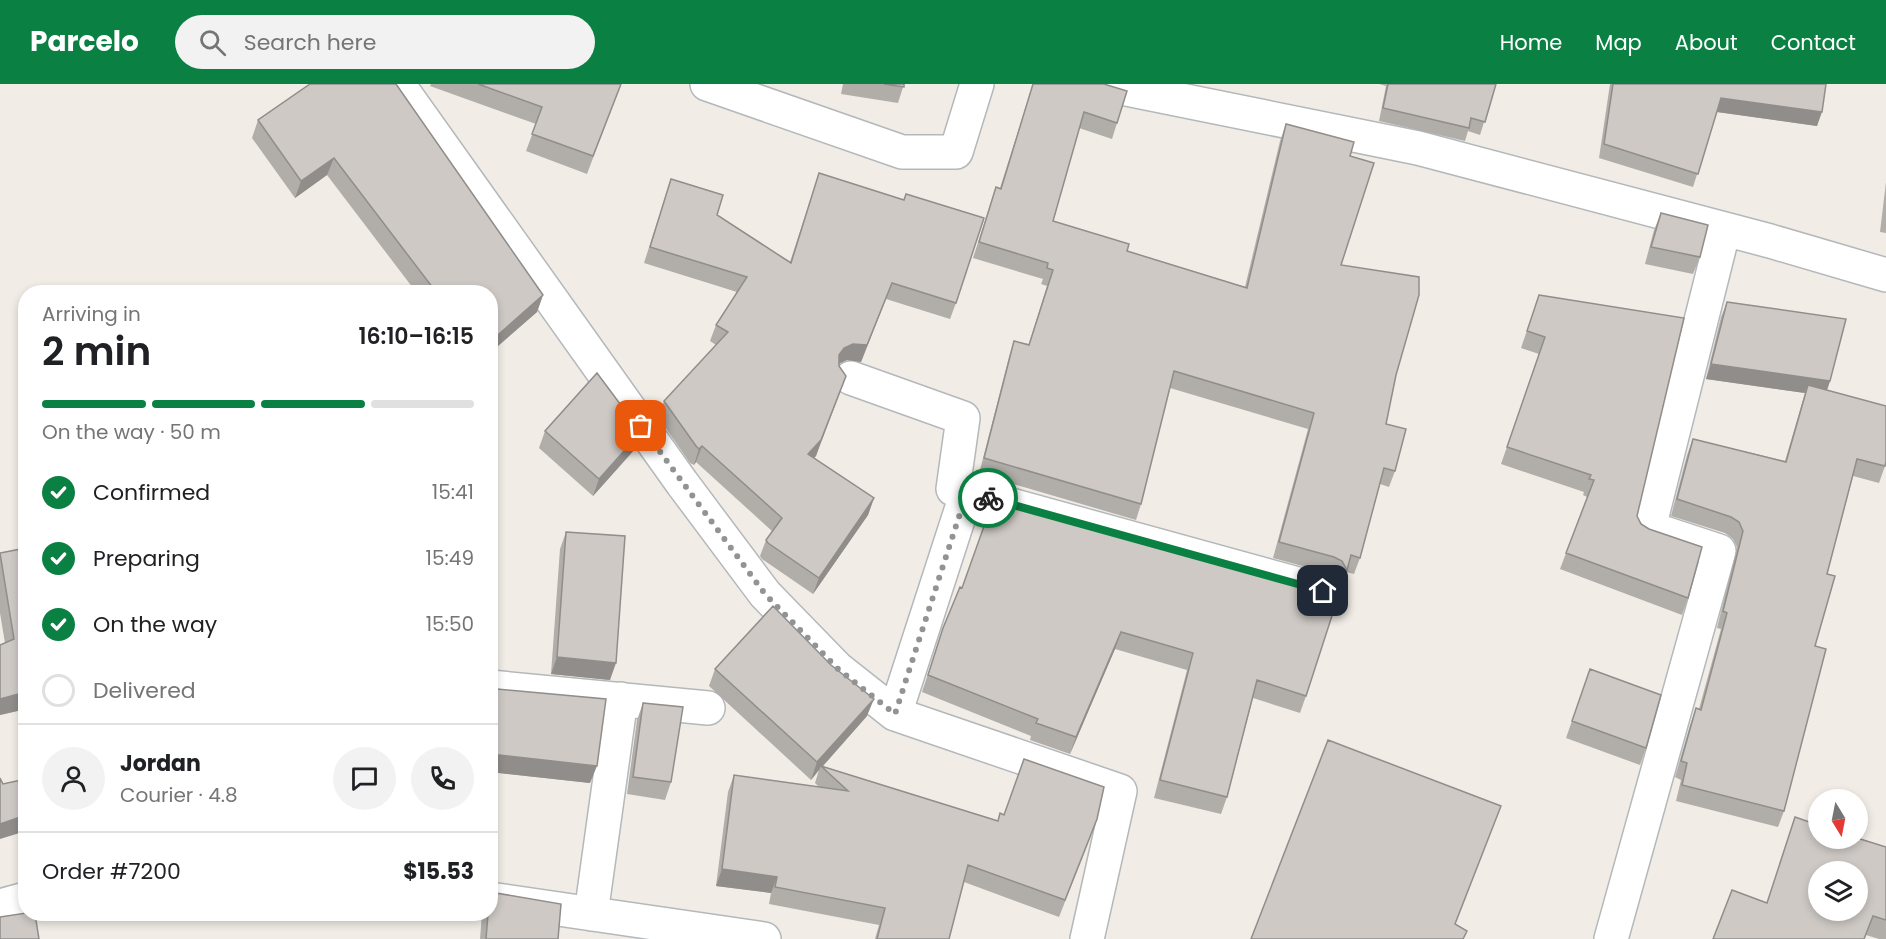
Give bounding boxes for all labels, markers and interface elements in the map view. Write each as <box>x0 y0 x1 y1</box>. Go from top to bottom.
search box <box>175 15 595 69</box>
text: Parcelo <box>30 22 139 61</box>
icon: search <box>196 26 229 59</box>
text: Search here <box>244 27 376 58</box>
text: Home <box>1500 28 1562 57</box>
text: Map <box>1595 28 1642 57</box>
text: About <box>1675 28 1738 57</box>
text: Contact <box>1771 28 1856 57</box>
text: Arriving in <box>42 300 141 328</box>
text: 16:10–16:15 <box>359 321 474 352</box>
text: 2 min <box>42 324 151 379</box>
pin <box>615 400 666 451</box>
icon: bag <box>624 409 657 442</box>
text: On the way · 50 m <box>42 418 221 446</box>
courier <box>958 468 1018 528</box>
icon: check <box>42 476 75 509</box>
text: Confirmed <box>93 477 210 508</box>
text: 15:41 <box>432 478 474 506</box>
icon: bike <box>972 482 1005 515</box>
icon: check <box>42 542 75 575</box>
text: Preparing <box>93 543 200 574</box>
text: 15:49 <box>426 544 474 572</box>
pin <box>1297 565 1348 616</box>
icon: home <box>1306 574 1339 607</box>
icon: check <box>42 608 75 641</box>
text: On the way <box>93 609 217 640</box>
text: 15:50 <box>426 610 474 638</box>
text: Delivered <box>93 675 196 706</box>
button: person <box>42 747 105 810</box>
button: chat <box>333 747 396 810</box>
button: phone <box>411 747 474 810</box>
text: Jordan <box>120 748 201 779</box>
text: Courier · 4.8 <box>120 781 238 809</box>
north arrow <box>1808 789 1868 849</box>
map controls <box>1808 789 1868 921</box>
text: Order #7200 <box>42 856 181 887</box>
text: $15.53 <box>403 856 474 887</box>
button: layers <box>1808 861 1868 921</box>

